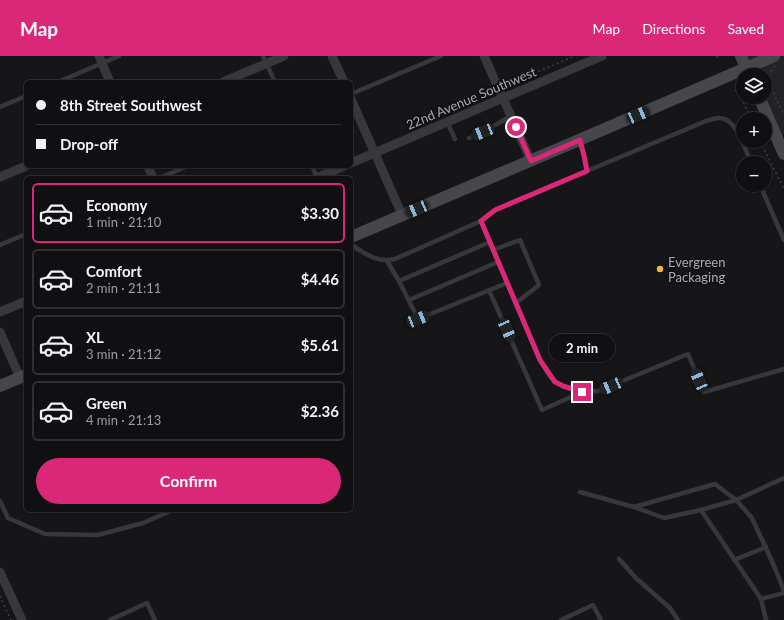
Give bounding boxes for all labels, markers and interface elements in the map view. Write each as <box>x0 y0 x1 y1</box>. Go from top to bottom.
text: Map <box>20 17 58 40</box>
text: Map <box>593 20 620 37</box>
text: Directions <box>642 20 705 37</box>
text: Saved <box>727 20 764 37</box>
street label: 22nd Avenue Southwest <box>404 63 539 133</box>
map controls <box>736 68 772 192</box>
button: layers <box>736 68 772 104</box>
text: 8th Street Southwest <box>60 96 202 114</box>
car <box>625 105 651 125</box>
button: + <box>736 112 772 148</box>
route start <box>507 118 525 136</box>
car <box>470 122 496 142</box>
text: Drop-off <box>60 135 118 153</box>
button: − <box>736 156 772 192</box>
icon: car <box>38 195 74 231</box>
text: Economy <box>86 196 147 214</box>
car <box>404 199 430 219</box>
text: $3.30 <box>301 204 339 222</box>
text: 1 min · 21:10 <box>86 214 161 230</box>
place label: Evergreen Packaging <box>668 254 725 285</box>
icon: car <box>38 261 74 297</box>
text: Comfort <box>86 262 142 280</box>
marker: Evergreen Packaging <box>655 264 665 274</box>
text: $4.46 <box>301 270 339 288</box>
text: 2 min · 21:11 <box>86 280 161 296</box>
car <box>405 309 431 329</box>
car <box>497 317 517 343</box>
icon: car <box>38 327 74 363</box>
text: XL <box>86 328 104 346</box>
callout: 2 min <box>549 334 615 362</box>
text: $5.61 <box>301 336 339 354</box>
text: 2 min <box>566 340 598 356</box>
text: 3 min · 21:12 <box>86 346 161 362</box>
car <box>689 367 709 393</box>
car <box>598 376 624 396</box>
route end <box>573 383 591 401</box>
icon: car <box>38 393 74 429</box>
text: Green <box>86 394 127 412</box>
text: $2.36 <box>301 402 339 420</box>
text: 4 min · 21:13 <box>86 412 161 428</box>
button: Confirm <box>36 458 341 504</box>

